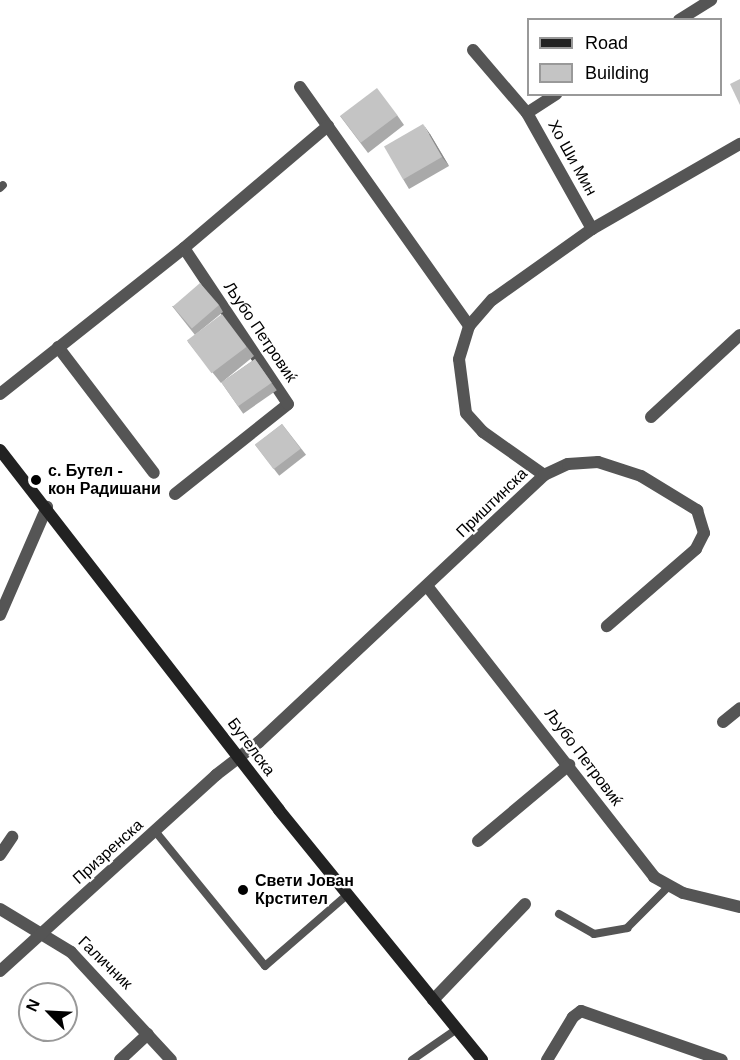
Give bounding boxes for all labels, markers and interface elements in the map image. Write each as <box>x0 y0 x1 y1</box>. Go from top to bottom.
legend <box>527 18 722 96</box>
text: Road <box>585 33 628 53</box>
text: Building <box>585 63 649 83</box>
street label: Хо Ши Мин <box>543 117 601 199</box>
street label: Љубо Петровиќ <box>219 278 301 386</box>
place label: с. Бутел - кон Радишани <box>48 461 161 499</box>
street label: Приштинска <box>452 464 532 542</box>
marker: с. Бутел - кон Радишани <box>29 473 43 487</box>
street label: Љубо Петровиќ <box>540 704 626 810</box>
street label: Бутелска <box>223 714 279 780</box>
street label: Призренска <box>69 816 147 888</box>
place label: Свети Јован Крстител <box>255 871 354 909</box>
marker: Свети Јован Крстител <box>236 883 250 897</box>
street label: Галичник <box>74 932 136 994</box>
north arrow <box>18 982 78 1042</box>
text: N <box>23 997 43 1014</box>

